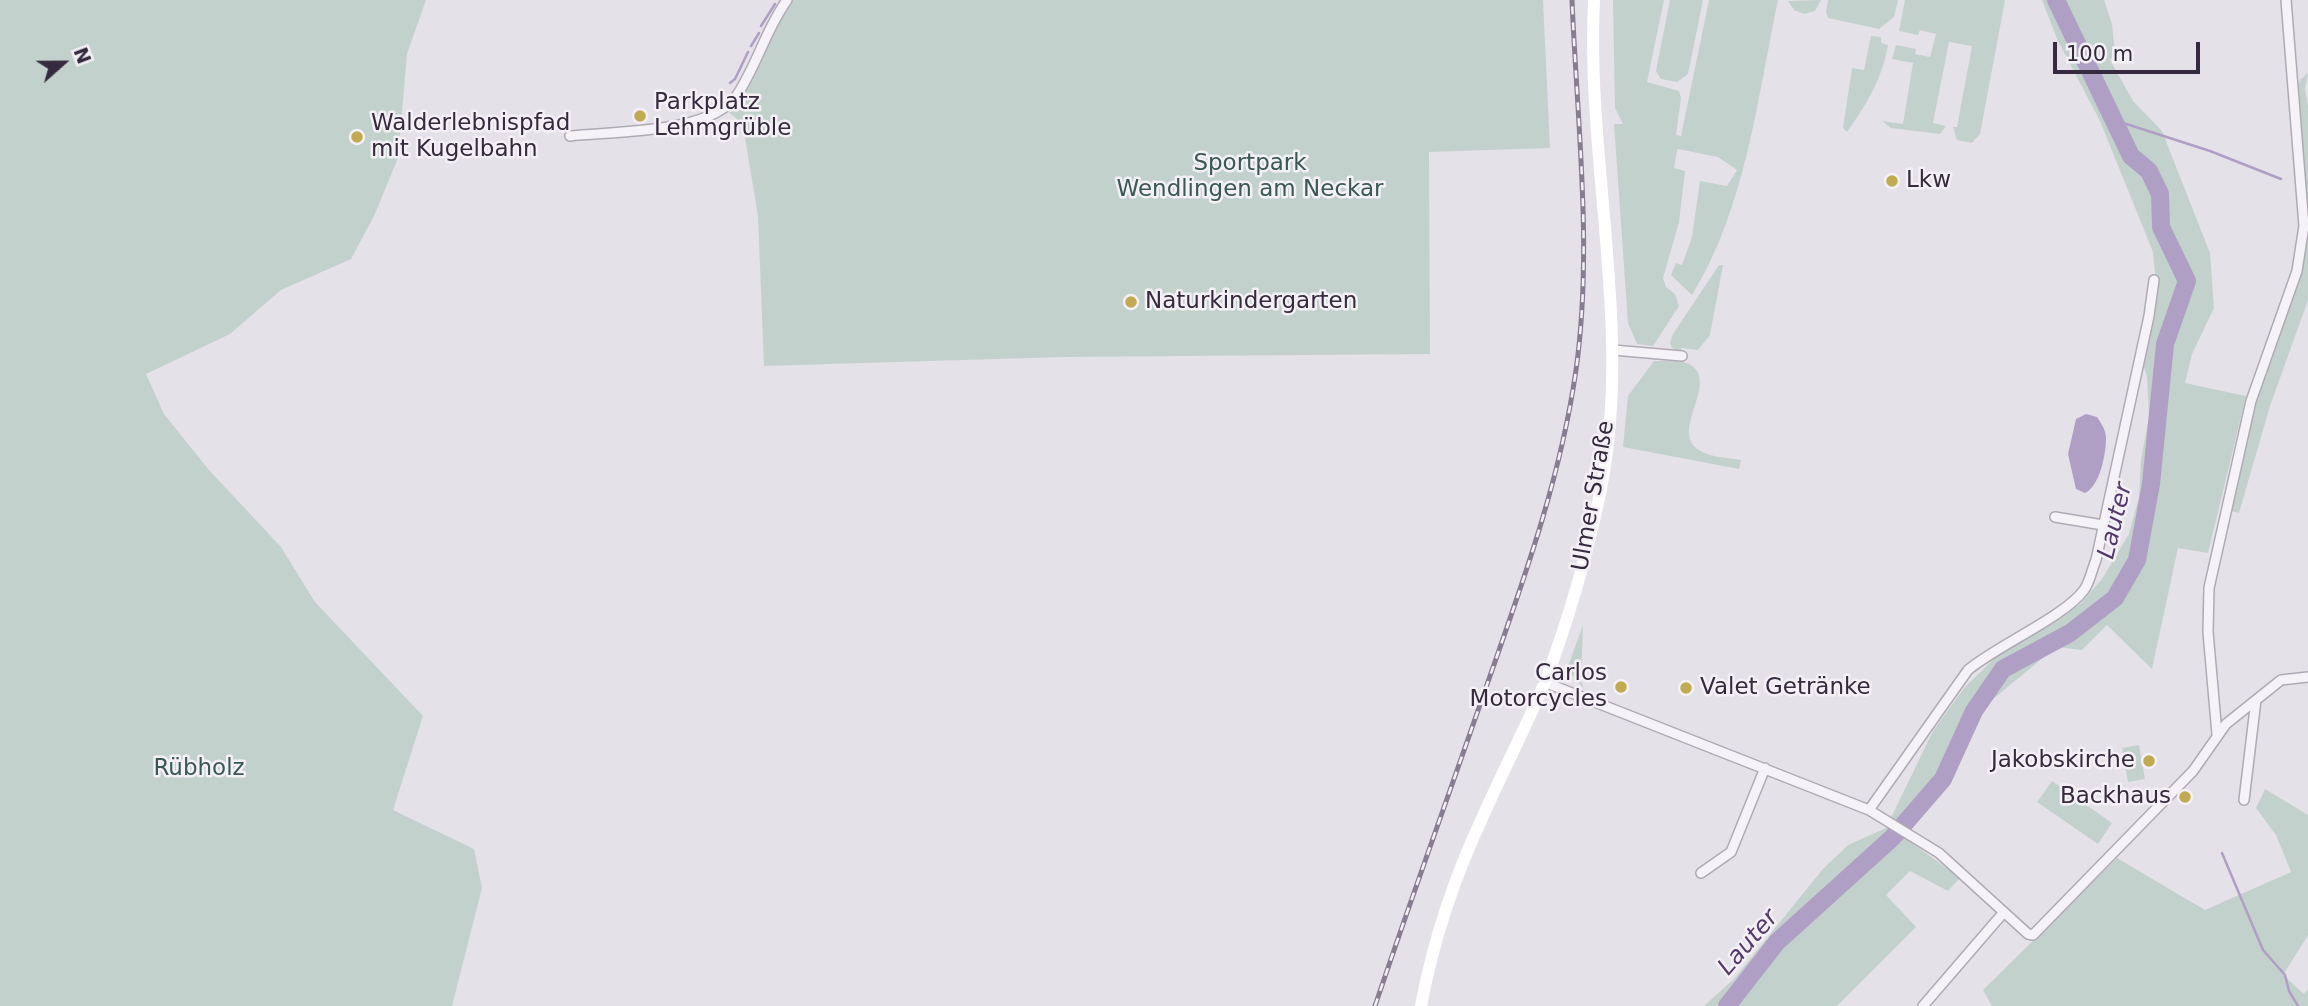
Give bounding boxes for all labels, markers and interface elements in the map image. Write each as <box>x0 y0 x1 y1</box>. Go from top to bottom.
north arrow <box>28 28 98 98</box>
scale bar <box>2056 28 2203 72</box>
text: 100 m <box>2066 42 2133 66</box>
text: N <box>69 44 96 67</box>
place label: Parkplatz Lehmgrüble <box>654 89 791 143</box>
marker: Parkplatz Lehmgrüble <box>632 108 648 124</box>
place label: Walderlebnispfad mit Kugelbahn <box>371 110 570 164</box>
marker: Walderlebnispfad mit Kugelbahn <box>349 129 365 145</box>
park label: Sportpark Wendlingen am Neckar <box>1117 150 1383 204</box>
place label: Lkw <box>1906 167 1951 195</box>
marker: Lkw <box>1884 173 1900 189</box>
place label: Naturkindergarten <box>1145 288 1357 316</box>
marker: Naturkindergarten <box>1123 294 1139 310</box>
street label: Ulmer Straße <box>1567 419 1621 573</box>
water label: Lauter <box>2093 480 2139 562</box>
place label: Carlos Motorcycles <box>1470 660 1607 714</box>
place label: Valet Getränke <box>1700 674 1871 702</box>
marker: Carlos Motorcycles <box>1613 679 1629 695</box>
marker: Valet Getränke <box>1678 680 1694 696</box>
place label: Jakobskirche <box>1991 747 2135 775</box>
marker: Jakobskirche <box>2141 753 2157 769</box>
park label: Rübholz <box>153 755 245 783</box>
place label: Backhaus <box>2060 783 2171 811</box>
marker: Backhaus <box>2177 789 2193 805</box>
water label: Lauter <box>1713 904 1785 982</box>

